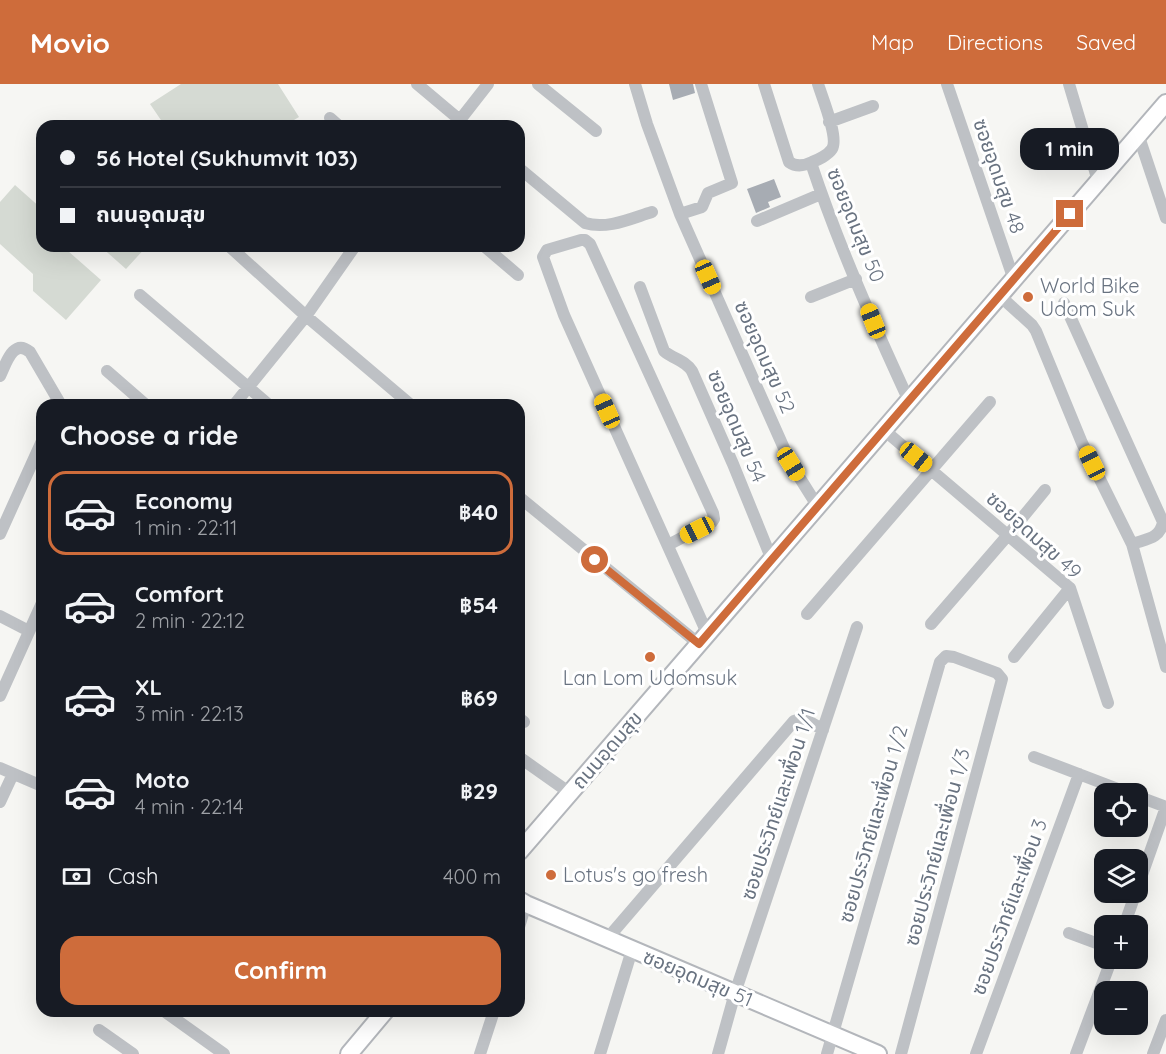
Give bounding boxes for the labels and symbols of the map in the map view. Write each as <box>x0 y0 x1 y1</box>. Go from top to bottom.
street label: ซอยอุดมสุข 48 <box>968 115 1031 237</box>
callout: 1 min <box>1020 127 1120 169</box>
street label: ซอยอุดมสุข 50 <box>822 164 891 286</box>
route end <box>1056 200 1083 227</box>
car <box>692 257 724 297</box>
place label: World Bike Udom Suk <box>1040 273 1140 321</box>
marker: World Bike Udom Suk <box>1021 290 1035 304</box>
street label: ซอยอุดมสุข 52 <box>730 297 801 417</box>
car <box>858 301 888 341</box>
street label: ซอยอุดมสุข 54 <box>703 366 772 486</box>
car <box>591 391 623 431</box>
car <box>896 439 936 475</box>
car <box>1076 443 1108 483</box>
car <box>774 444 808 484</box>
street label: ซอยอุดมสุข 49 <box>981 485 1087 584</box>
car <box>677 514 717 546</box>
route start <box>581 546 608 573</box>
marker: Lan Lom Udomsuk <box>643 650 657 664</box>
place label: Lan Lom Udomsuk <box>563 665 737 690</box>
street label: ซอยประวิทย์และเพื่อน 1/1 <box>734 704 820 903</box>
street label: ถนนอุดมสุข <box>566 706 647 794</box>
street label: ซอยประวิทย์และเพื่อน 1/2 <box>831 722 913 925</box>
street label: ซอยประวิทย์และเพื่อน 1/3 <box>897 745 975 948</box>
street label: ซอยประวิทย์และเพื่อน 3 <box>964 815 1052 998</box>
place label: Lotus's go fresh <box>563 862 708 887</box>
marker: Lotus's go fresh <box>544 868 558 882</box>
street label: ซอยอุดมสุข 51 <box>640 943 757 1012</box>

